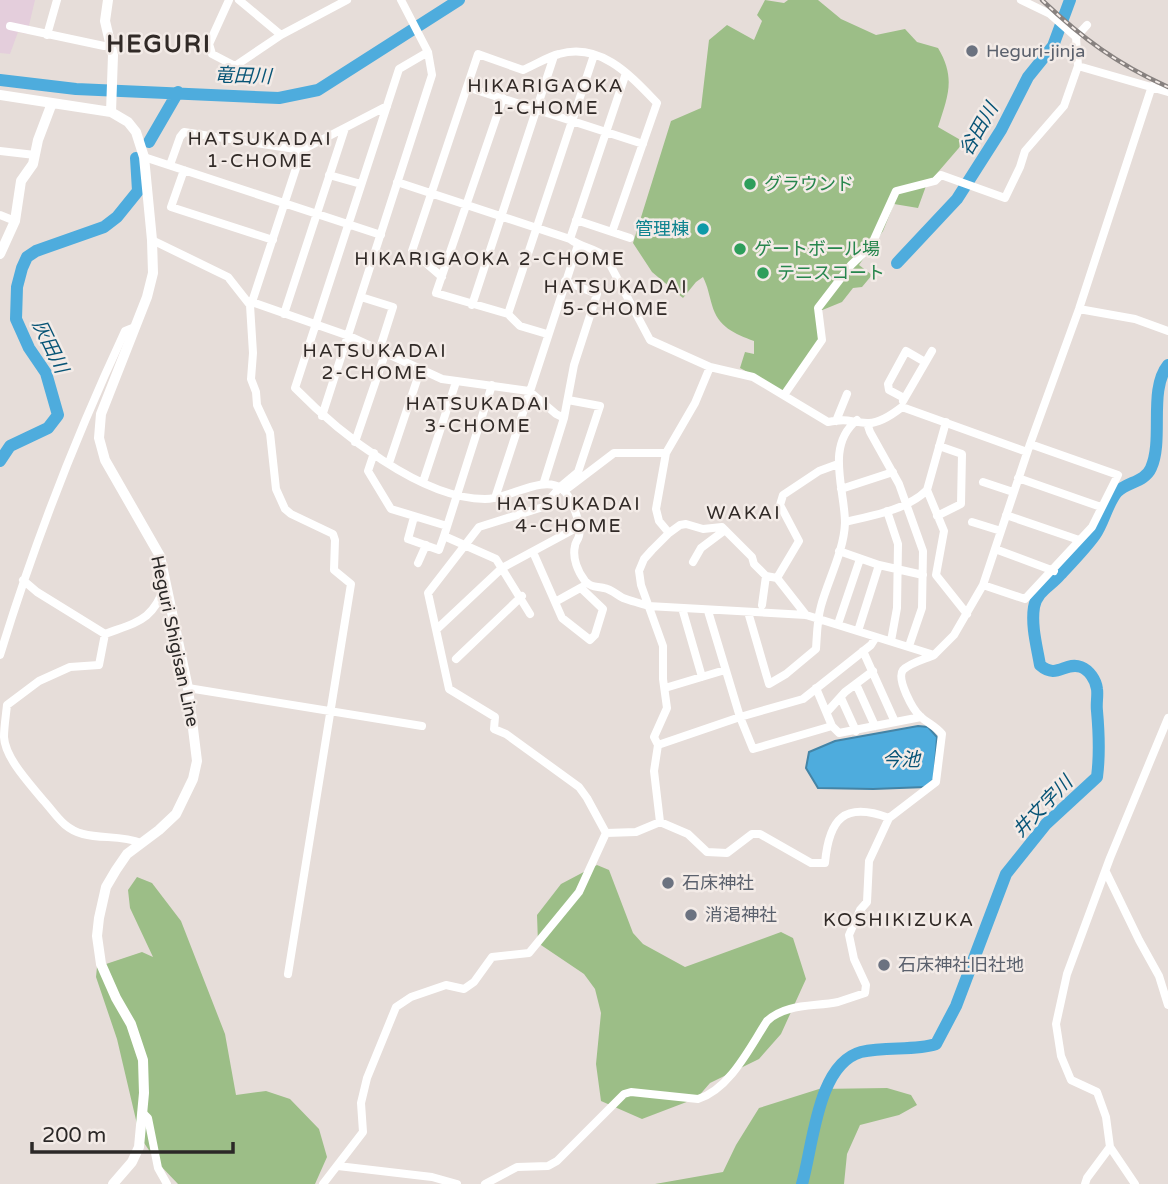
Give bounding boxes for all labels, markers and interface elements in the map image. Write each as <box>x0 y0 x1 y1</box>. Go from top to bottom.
district label: HEGURI <box>106 30 212 59</box>
place label: Heguri-jinja <box>986 40 1085 62</box>
marker: Heguri-jinja <box>964 43 980 59</box>
water label: 竜田川 <box>214 64 274 88</box>
district label: HIKARIGAOKA 1-CHOME <box>467 75 625 119</box>
water label: 谷田川 <box>955 98 1004 160</box>
district label: HATSUKADAI 1-CHOME <box>187 128 333 172</box>
place label: グラウンド <box>764 173 854 195</box>
marker: グラウンド <box>742 176 758 192</box>
place label: 管理棟 <box>635 218 689 240</box>
marker: 管理棟 <box>695 221 711 237</box>
place label: ゲートボール場 <box>754 238 880 260</box>
marker: ゲートボール場 <box>732 241 748 257</box>
district label: HIKARIGAOKA 2-CHOME <box>354 248 626 270</box>
place label: テニスコート <box>777 262 885 284</box>
marker: テニスコート <box>755 265 771 281</box>
district label: HATSUKADAI 5-CHOME <box>543 276 689 320</box>
water label: 灰田川 <box>28 316 73 379</box>
district label: HATSUKADAI 2-CHOME <box>302 340 448 384</box>
district label: HATSUKADAI 3-CHOME <box>405 393 551 437</box>
district label: HATSUKADAI 4-CHOME <box>496 493 642 537</box>
district label: WAKAI <box>706 502 782 524</box>
street label: Heguri Shigisan Line <box>146 553 204 729</box>
water label: 今池 <box>882 749 922 771</box>
water label: 井文字川 <box>1008 770 1078 842</box>
place label: 石床神社 <box>682 872 754 894</box>
marker: 石床神社 <box>660 875 676 891</box>
place label: 消渇神社 <box>705 904 777 926</box>
marker: 消渇神社 <box>683 907 699 923</box>
district label: KOSHIKIZUKA <box>823 909 975 931</box>
place label: 石床神社旧社地 <box>898 954 1024 976</box>
marker: 石床神社旧社地 <box>876 957 892 973</box>
scale bar <box>32 1110 233 1154</box>
text: 200 m <box>42 1123 106 1148</box>

